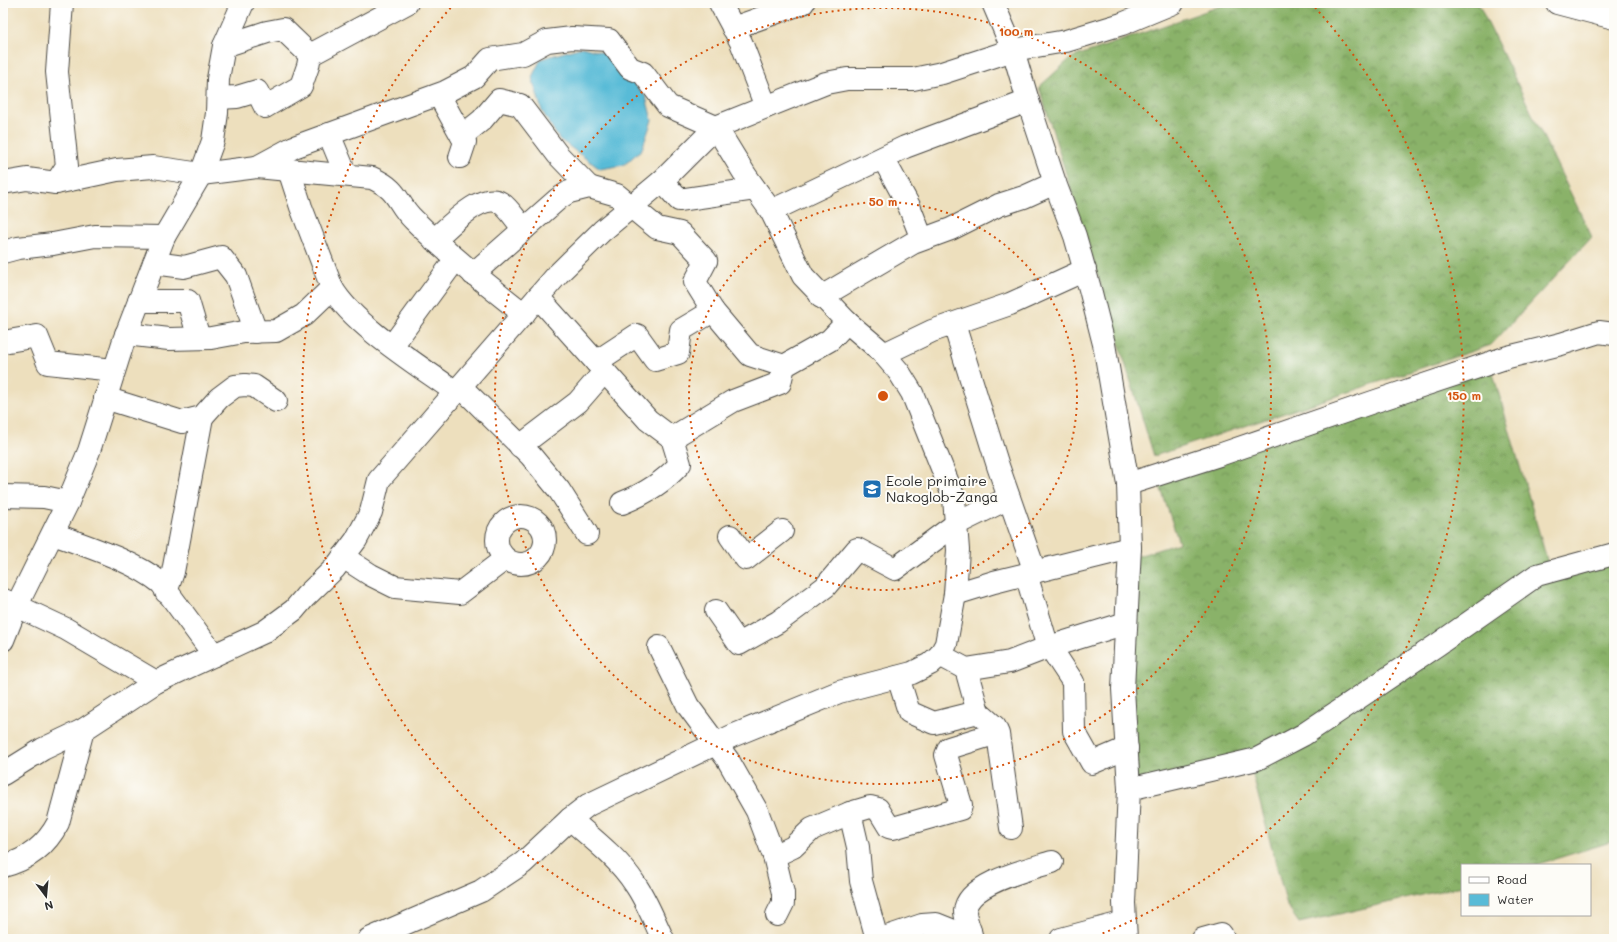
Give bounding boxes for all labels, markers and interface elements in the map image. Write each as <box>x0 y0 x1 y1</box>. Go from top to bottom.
text: 100 m <box>999 23 1033 39</box>
text: 50 m <box>869 193 897 209</box>
text: 150 m <box>1447 387 1481 403</box>
centre of rings <box>876 389 890 403</box>
place label: Ecole primaire Nakoglob-Zanga <box>886 471 998 506</box>
school or university icon: Ecole primaire Nakoglob-Zanga <box>861 478 883 500</box>
legend <box>1461 864 1591 916</box>
text: Road <box>1497 871 1527 887</box>
north arrow <box>26 876 66 916</box>
text: Water <box>1497 891 1534 907</box>
text: N <box>43 898 55 914</box>

